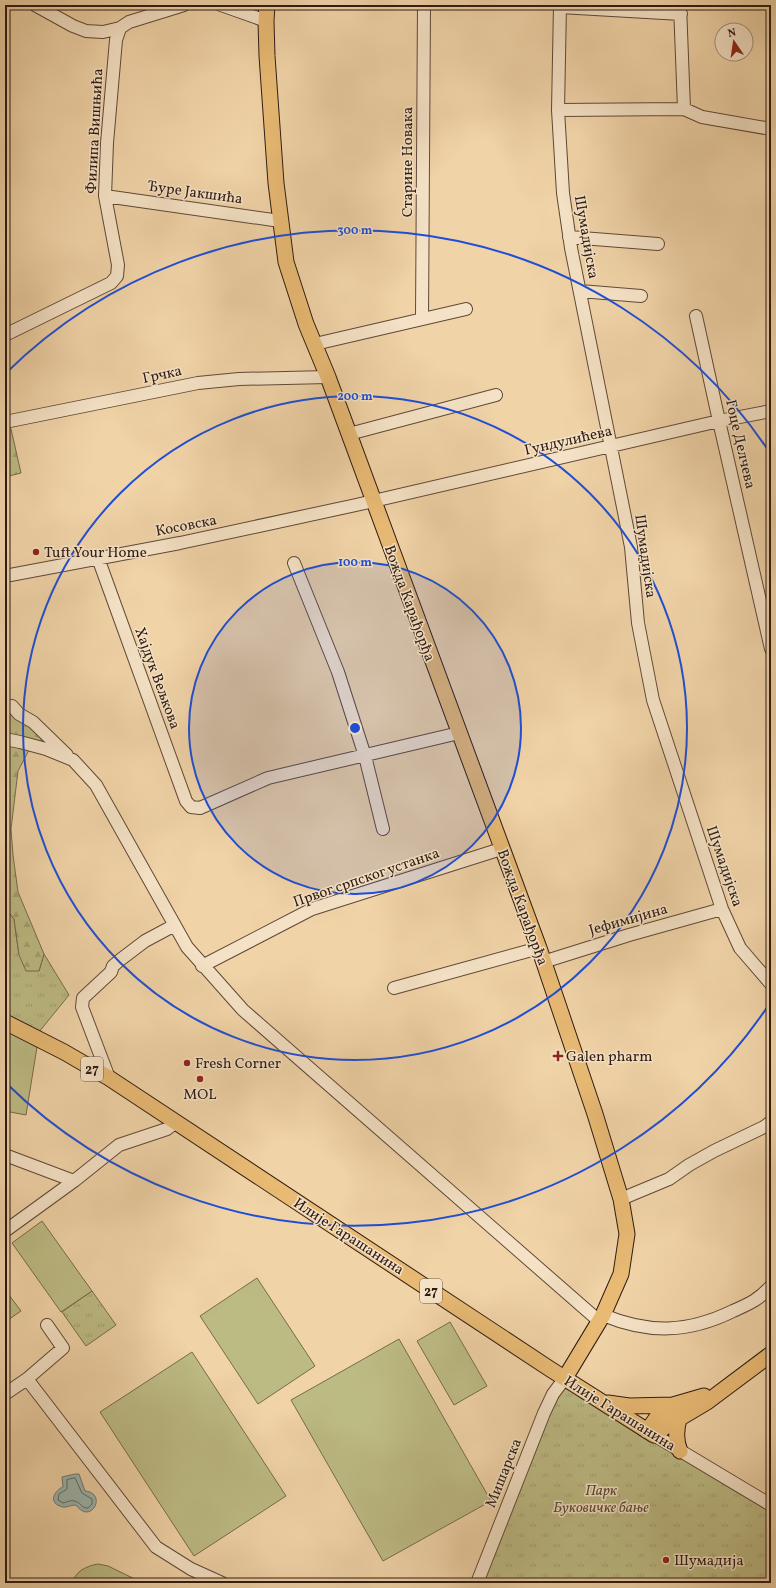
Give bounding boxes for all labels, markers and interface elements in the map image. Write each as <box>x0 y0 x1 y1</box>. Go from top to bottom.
north arrow <box>714 22 754 62</box>
text: N <box>727 26 738 42</box>
street label: Филипа Вишњића <box>82 68 109 194</box>
street label: Старине Новака <box>398 107 419 217</box>
street label: Ђуре Јакшића <box>146 176 244 211</box>
street label: Шумадијска <box>568 194 603 281</box>
text: 300 m <box>338 223 373 239</box>
street label: Грчка <box>141 361 184 390</box>
text: 200 m <box>337 389 373 405</box>
street label: Гоце Делчева <box>719 398 760 491</box>
street label: Гундулићева <box>522 421 614 462</box>
street label: Косовска <box>154 510 219 543</box>
street label: Шумадијска <box>628 513 661 599</box>
street label: Вожда Карађорђа <box>378 542 439 665</box>
place label: Tuft Your Home <box>44 543 147 564</box>
marker: Tuft Your Home <box>31 547 41 557</box>
text: 100 m <box>338 555 372 571</box>
street label: Хајдук Вељкова <box>128 625 185 732</box>
centre of rings <box>348 721 362 735</box>
street label: Шумадијска <box>700 823 747 910</box>
street label: Првог српског устанка <box>290 843 443 913</box>
street label: Вожда Карађорђа <box>491 846 552 969</box>
street label: Јефимијина <box>587 899 670 942</box>
place label: Galen pharm <box>566 1047 652 1068</box>
marker: Galen pharm <box>553 1051 563 1061</box>
place label: Fresh Corner <box>195 1054 281 1075</box>
road number: 27 <box>81 1057 103 1081</box>
marker: Fresh Corner <box>182 1058 192 1068</box>
marker: MOL <box>195 1074 205 1084</box>
place label: MOL <box>183 1085 217 1106</box>
street label: Илије Гарашанина <box>289 1193 408 1281</box>
road number: 27 <box>420 1279 442 1303</box>
street label: Илије Гарашанина <box>559 1371 679 1457</box>
street label: Мишарска <box>481 1436 528 1512</box>
park label: Парк Буковичке бање <box>553 1481 649 1519</box>
place label: Шумадија <box>674 1551 744 1572</box>
marker: Шумадија <box>661 1555 671 1565</box>

